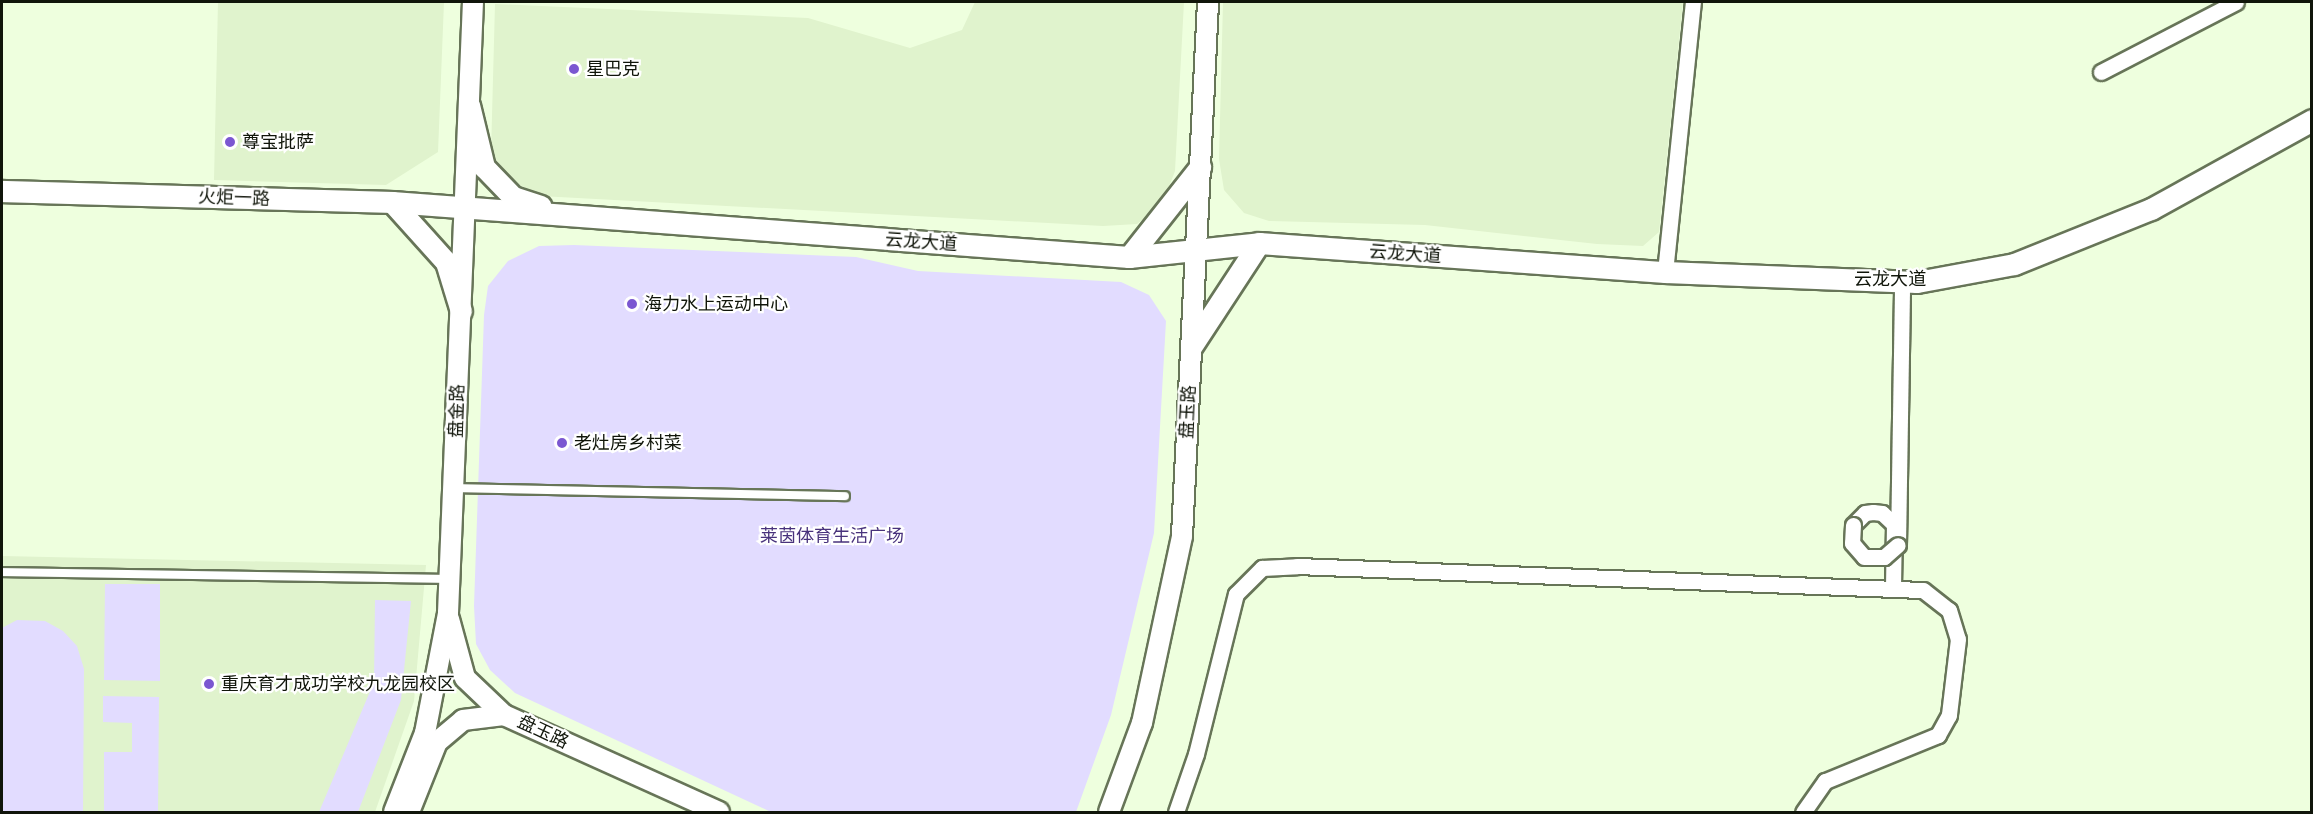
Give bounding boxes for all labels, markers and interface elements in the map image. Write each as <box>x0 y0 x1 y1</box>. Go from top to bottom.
place label: 星巴克 <box>586 58 640 80</box>
marker: 星巴克 <box>567 62 581 76</box>
place label: 尊宝批萨 <box>242 131 314 153</box>
marker: 尊宝批萨 <box>223 135 237 149</box>
street label: 火炬一路 <box>198 186 270 210</box>
street label: 云龙大道 <box>884 229 958 255</box>
street label: 云龙大道 <box>1368 241 1442 267</box>
street label: 云龙大道 <box>1854 268 1926 290</box>
place label: 海力水上运动中心 <box>644 293 788 315</box>
marker: 海力水上运动中心 <box>625 297 639 311</box>
street label: 盘金路 <box>445 384 469 438</box>
street label: 盘玉路 <box>1176 384 1200 440</box>
place label: 老灶房乡村菜 <box>574 432 682 454</box>
marker: 老灶房乡村菜 <box>555 436 569 450</box>
park label: 莱茵体育生活广场 <box>760 525 904 547</box>
place label: 重庆育才成功学校九龙园校区 <box>221 673 455 695</box>
marker: 重庆育才成功学校九龙园校区 <box>202 677 216 691</box>
street label: 盘玉路 <box>514 711 572 753</box>

